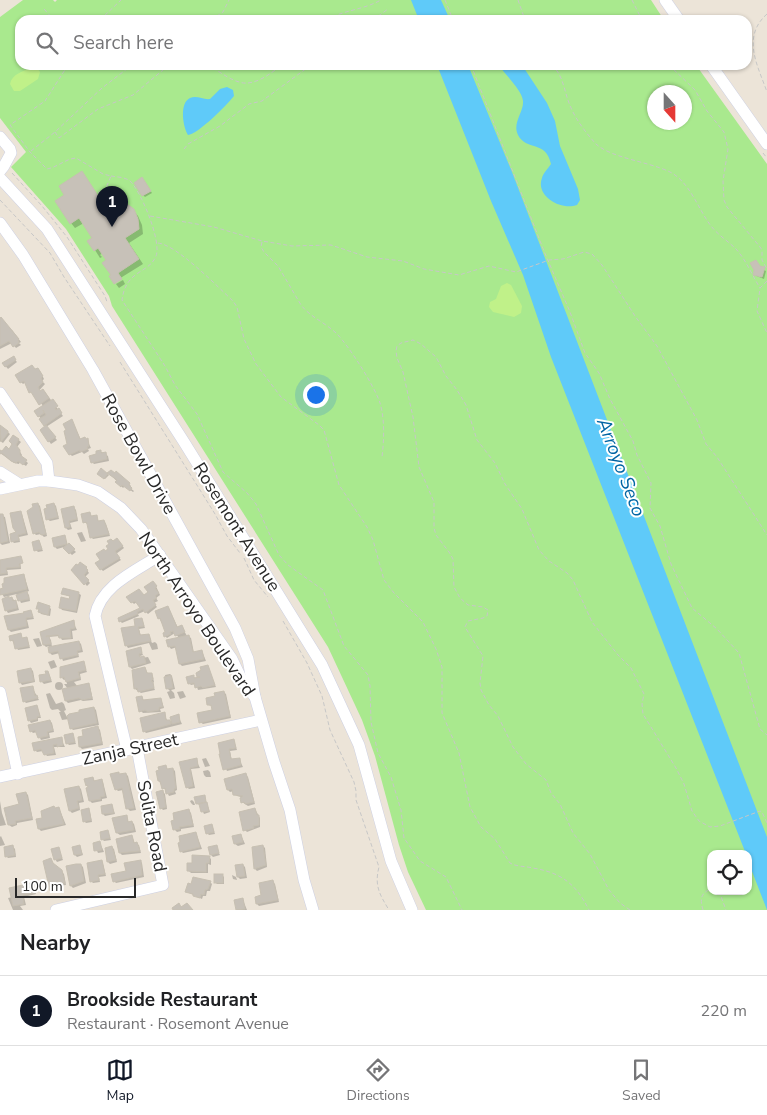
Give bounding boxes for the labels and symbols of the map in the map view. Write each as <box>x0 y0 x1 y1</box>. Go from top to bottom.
north arrow <box>647 85 692 130</box>
pin: 1 <box>96 186 128 227</box>
your location <box>303 382 329 408</box>
street label: Rose Bowl Drive <box>96 389 182 519</box>
water label: Arroyo Seco <box>590 413 652 520</box>
street label: Rosemont Avenue <box>188 458 286 596</box>
street label: North Arroyo Boulevard <box>133 527 261 701</box>
street label: Zanja Street <box>80 727 181 771</box>
street label: Solita Road <box>131 778 173 874</box>
scale bar <box>15 875 136 898</box>

